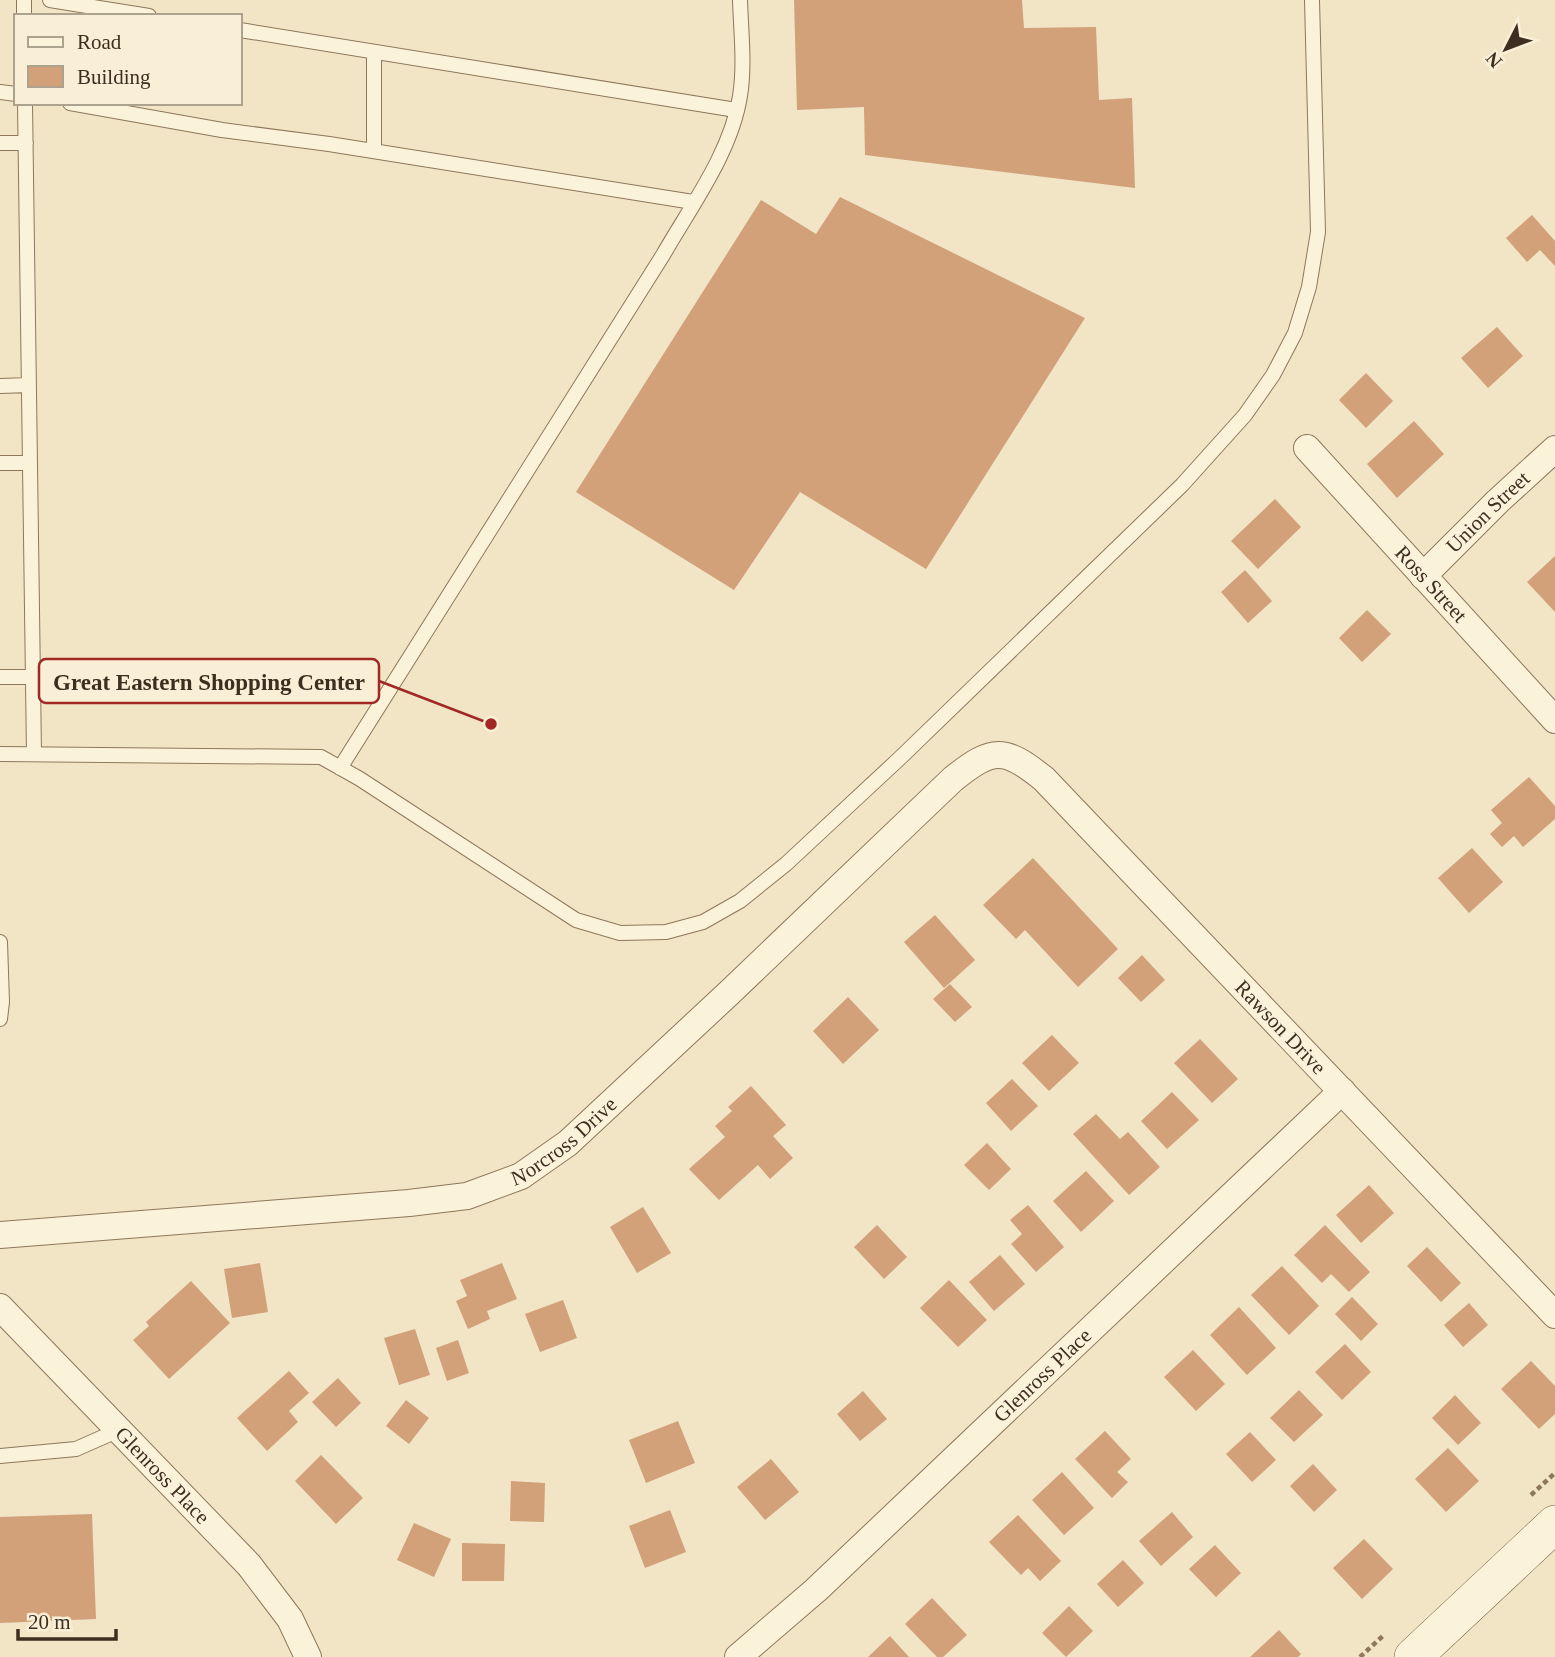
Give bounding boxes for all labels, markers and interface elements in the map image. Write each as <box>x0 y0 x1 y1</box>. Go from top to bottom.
legend <box>14 14 242 105</box>
north arrow <box>1471 14 1541 84</box>
text: Road <box>77 30 122 54</box>
text: N <box>1481 48 1506 72</box>
text: Building <box>77 65 151 89</box>
street label: Union Street <box>1441 466 1535 558</box>
street label: Ross Street <box>1390 541 1472 627</box>
callout: Great Eastern Shopping Center <box>39 659 379 703</box>
text: Great Eastern Shopping Center <box>53 670 365 695</box>
street label: Rawson Drive <box>1230 975 1331 1079</box>
street label: Norcross Drive <box>508 1092 621 1191</box>
street label: Glenross Place <box>989 1323 1096 1427</box>
street label: Glenross Place <box>110 1422 215 1529</box>
scale bar <box>18 1598 116 1642</box>
text: 20 m <box>28 1610 71 1634</box>

